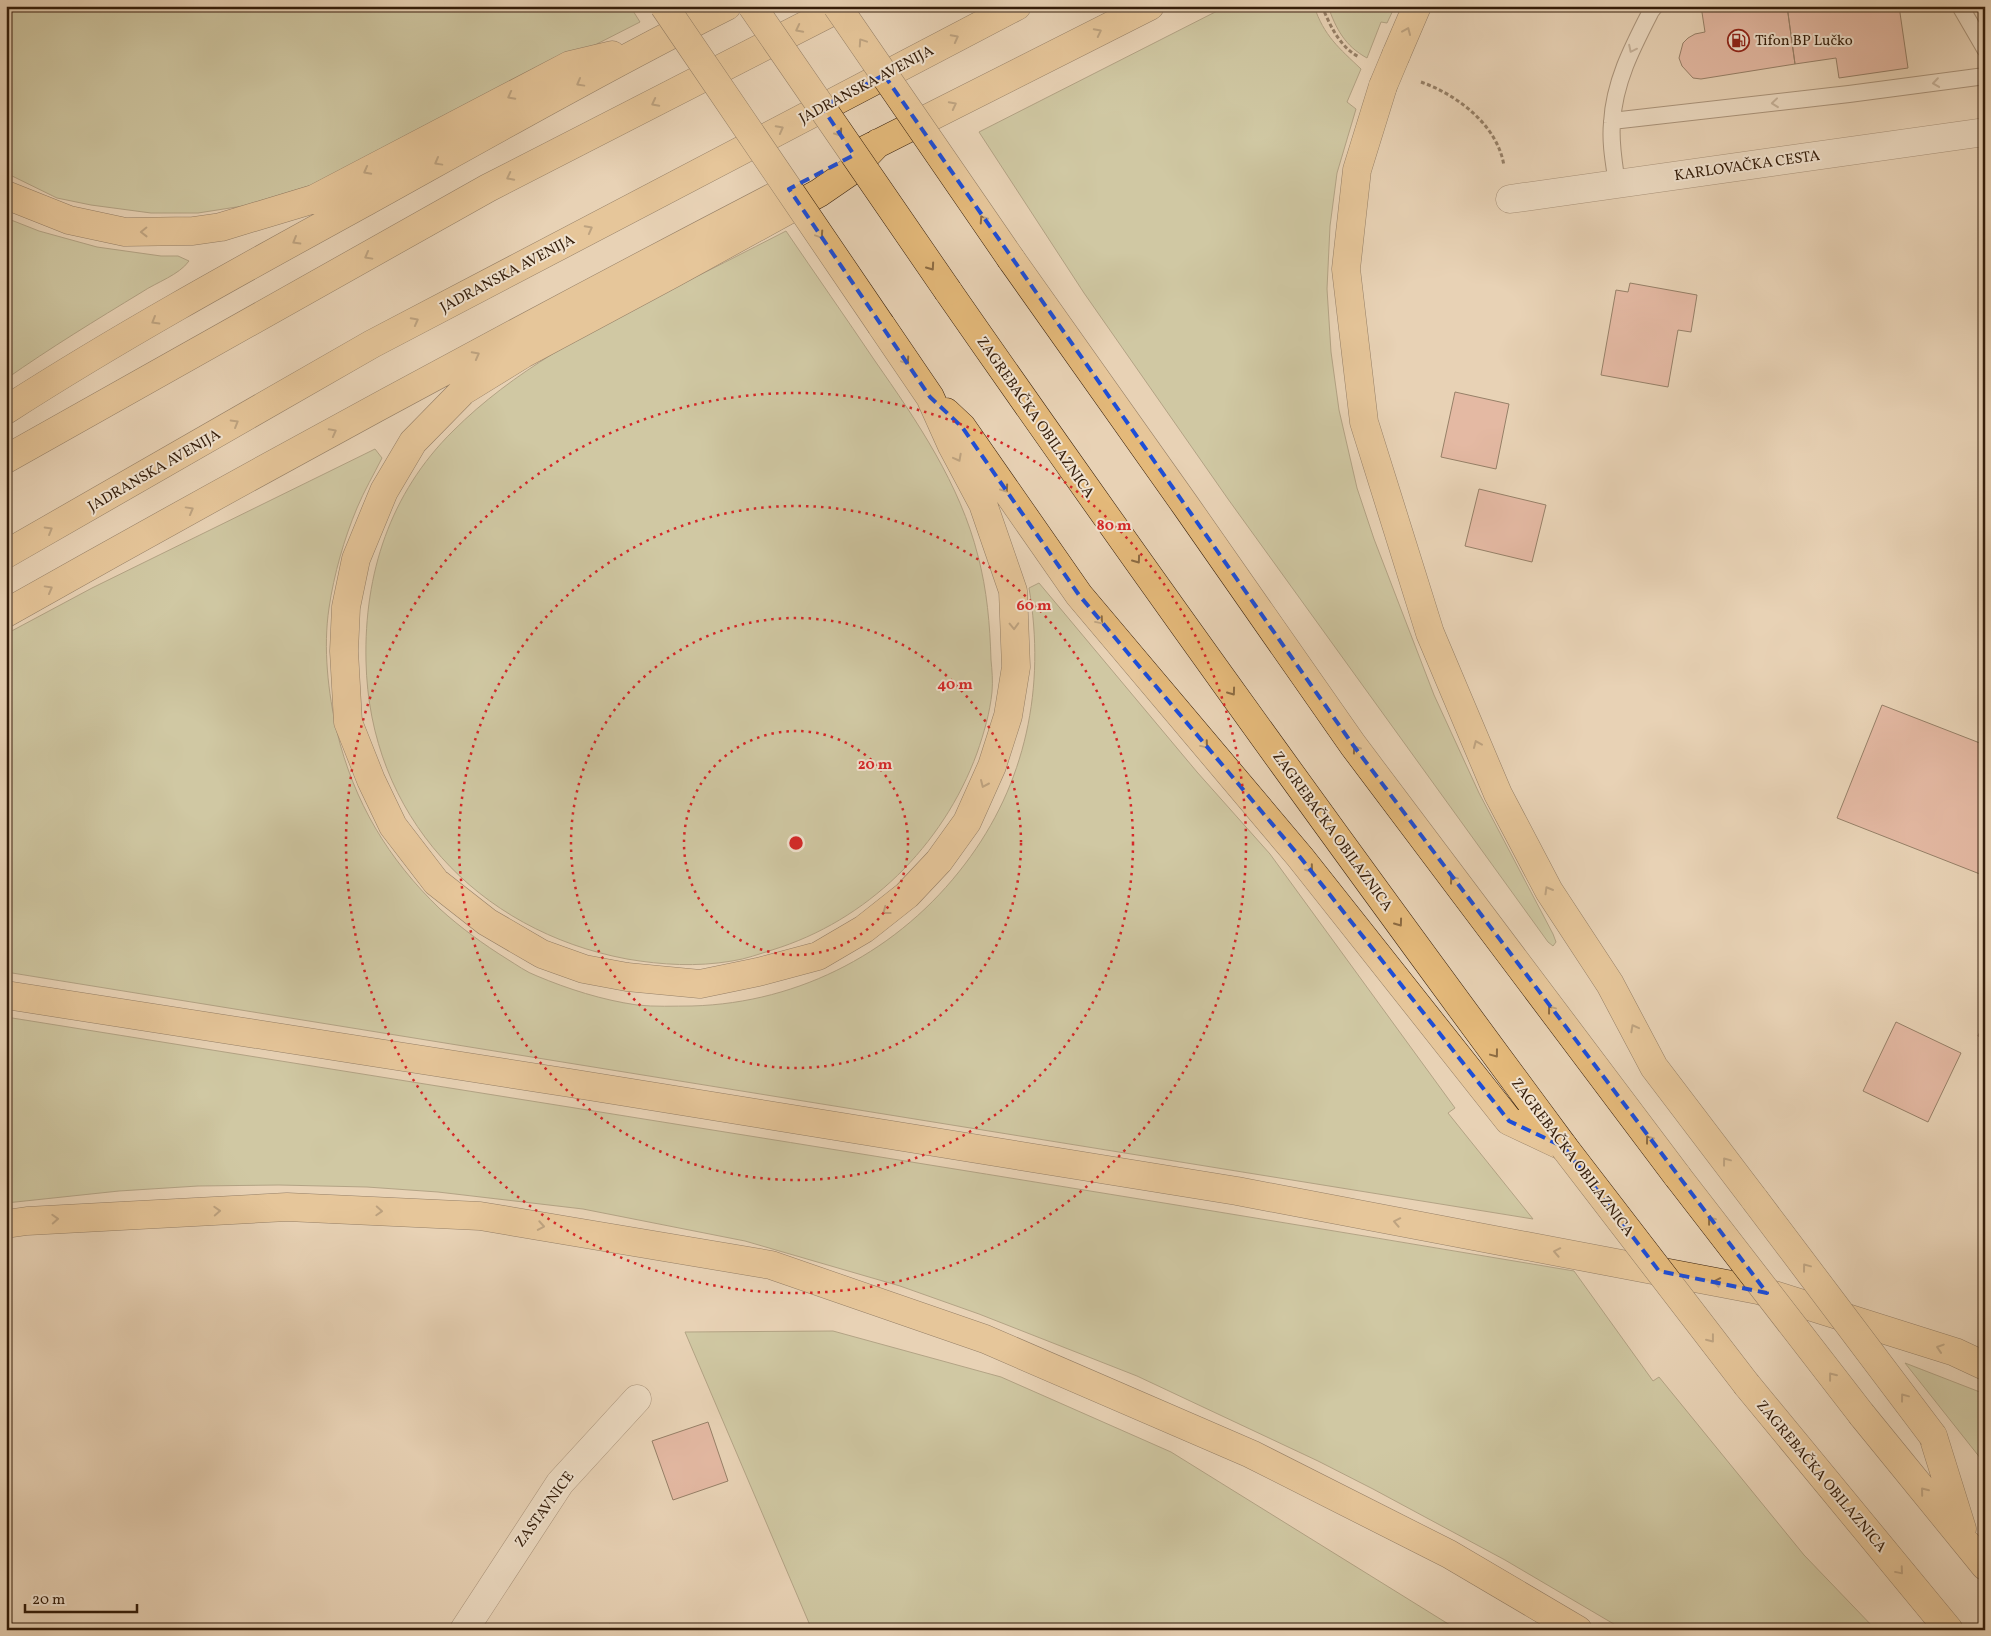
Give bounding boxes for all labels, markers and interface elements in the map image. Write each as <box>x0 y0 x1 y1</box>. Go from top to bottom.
one-way arrow <box>796 22 805 32</box>
one-way arrow <box>1400 27 1411 36</box>
one-way arrow <box>1093 28 1102 38</box>
fuel station icon: Tifon BP Lučko <box>1727 28 1751 52</box>
place label: Tifon BP Lučko <box>1755 31 1853 52</box>
one-way arrow <box>950 34 959 44</box>
one-way arrow <box>859 38 868 47</box>
street label: JADRANSKA AVENIJA <box>796 41 938 130</box>
one-way arrow <box>1628 44 1638 53</box>
one-way arrow <box>577 77 586 87</box>
one-way arrow <box>1932 77 1940 88</box>
one-way arrow <box>507 90 516 100</box>
one-way arrow <box>651 97 660 107</box>
one-way arrow <box>1771 97 1779 108</box>
one-way arrow <box>948 101 957 111</box>
one-way arrow <box>775 125 784 135</box>
one-way arrow <box>833 127 842 137</box>
street label: KARLOVAČKA CESTA <box>1673 146 1822 187</box>
one-way arrow <box>434 156 443 166</box>
one-way arrow <box>363 165 372 175</box>
one-way arrow <box>506 171 515 181</box>
one-way arrow <box>980 215 989 225</box>
one-way arrow <box>584 225 593 235</box>
one-way arrow <box>140 227 148 237</box>
one-way arrow <box>814 229 823 239</box>
street label: JADRANSKA AVENIJA <box>437 230 579 319</box>
one-way arrow <box>292 235 301 245</box>
one-way arrow <box>364 249 373 259</box>
one-way arrow <box>925 261 934 271</box>
one-way arrow <box>151 315 160 325</box>
one-way arrow <box>410 318 419 328</box>
street label: ZAGREBAČKA OBILAZNICA <box>971 333 1099 503</box>
one-way arrow <box>471 351 480 361</box>
one-way arrow <box>900 355 909 365</box>
one-way arrow <box>230 419 239 429</box>
street label: JADRANSKA AVENIJA <box>85 424 225 518</box>
one-way arrow <box>328 428 337 438</box>
one-way arrow <box>952 452 962 461</box>
one-way arrow <box>999 483 1008 493</box>
one-way arrow <box>185 506 194 516</box>
text: 80 m <box>1097 516 1132 537</box>
one-way arrow <box>43 526 52 536</box>
one-way arrow <box>1131 555 1140 564</box>
one-way arrow <box>43 585 52 595</box>
text: 60 m <box>1017 596 1052 617</box>
one-way arrow <box>1095 615 1104 624</box>
one-way arrow <box>1009 623 1019 631</box>
text: 40 m <box>937 675 973 696</box>
one-way arrow <box>1226 686 1235 696</box>
one-way arrow <box>1200 739 1208 748</box>
one-way arrow <box>1472 740 1483 749</box>
one-way arrow <box>1353 745 1362 755</box>
street label: ZAGREBAČKA OBILAZNICA <box>1267 748 1397 917</box>
text: 20 m <box>858 755 893 776</box>
one-way arrow <box>979 779 990 788</box>
centre of rings <box>787 834 805 852</box>
one-way arrow <box>1304 864 1313 873</box>
one-way arrow <box>1450 875 1459 885</box>
one-way arrow <box>1545 886 1555 895</box>
one-way arrow <box>883 906 892 915</box>
one-way arrow <box>1393 917 1402 927</box>
one-way arrow <box>1548 1006 1556 1015</box>
one-way arrow <box>1630 1024 1640 1033</box>
one-way arrow <box>1489 1048 1498 1058</box>
street label: ZAGREBAČKA OBILAZNICA <box>1505 1074 1639 1242</box>
one-way arrow <box>1646 1136 1654 1145</box>
one-way arrow <box>1723 1157 1732 1167</box>
one-way arrow <box>213 1205 221 1216</box>
one-way arrow <box>376 1206 383 1216</box>
one-way arrow <box>51 1214 59 1225</box>
one-way arrow <box>1708 1216 1717 1226</box>
one-way arrow <box>1393 1217 1402 1227</box>
one-way arrow <box>536 1220 545 1230</box>
one-way arrow <box>1553 1247 1561 1257</box>
one-way arrow <box>1803 1263 1812 1273</box>
one-way arrow <box>1712 1277 1721 1288</box>
one-way arrow <box>1706 1333 1714 1342</box>
one-way arrow <box>1936 1343 1944 1353</box>
one-way arrow <box>1829 1372 1838 1382</box>
one-way arrow <box>1901 1394 1909 1403</box>
street label: ZAGREBAČKA OBILAZNICA <box>1751 1396 1891 1558</box>
street label: ZASTAVNICE <box>510 1468 580 1552</box>
one-way arrow <box>1921 1488 1930 1497</box>
one-way arrow <box>1895 1565 1903 1574</box>
scale bar <box>25 1581 138 1613</box>
text: 20 m <box>32 1590 65 1611</box>

